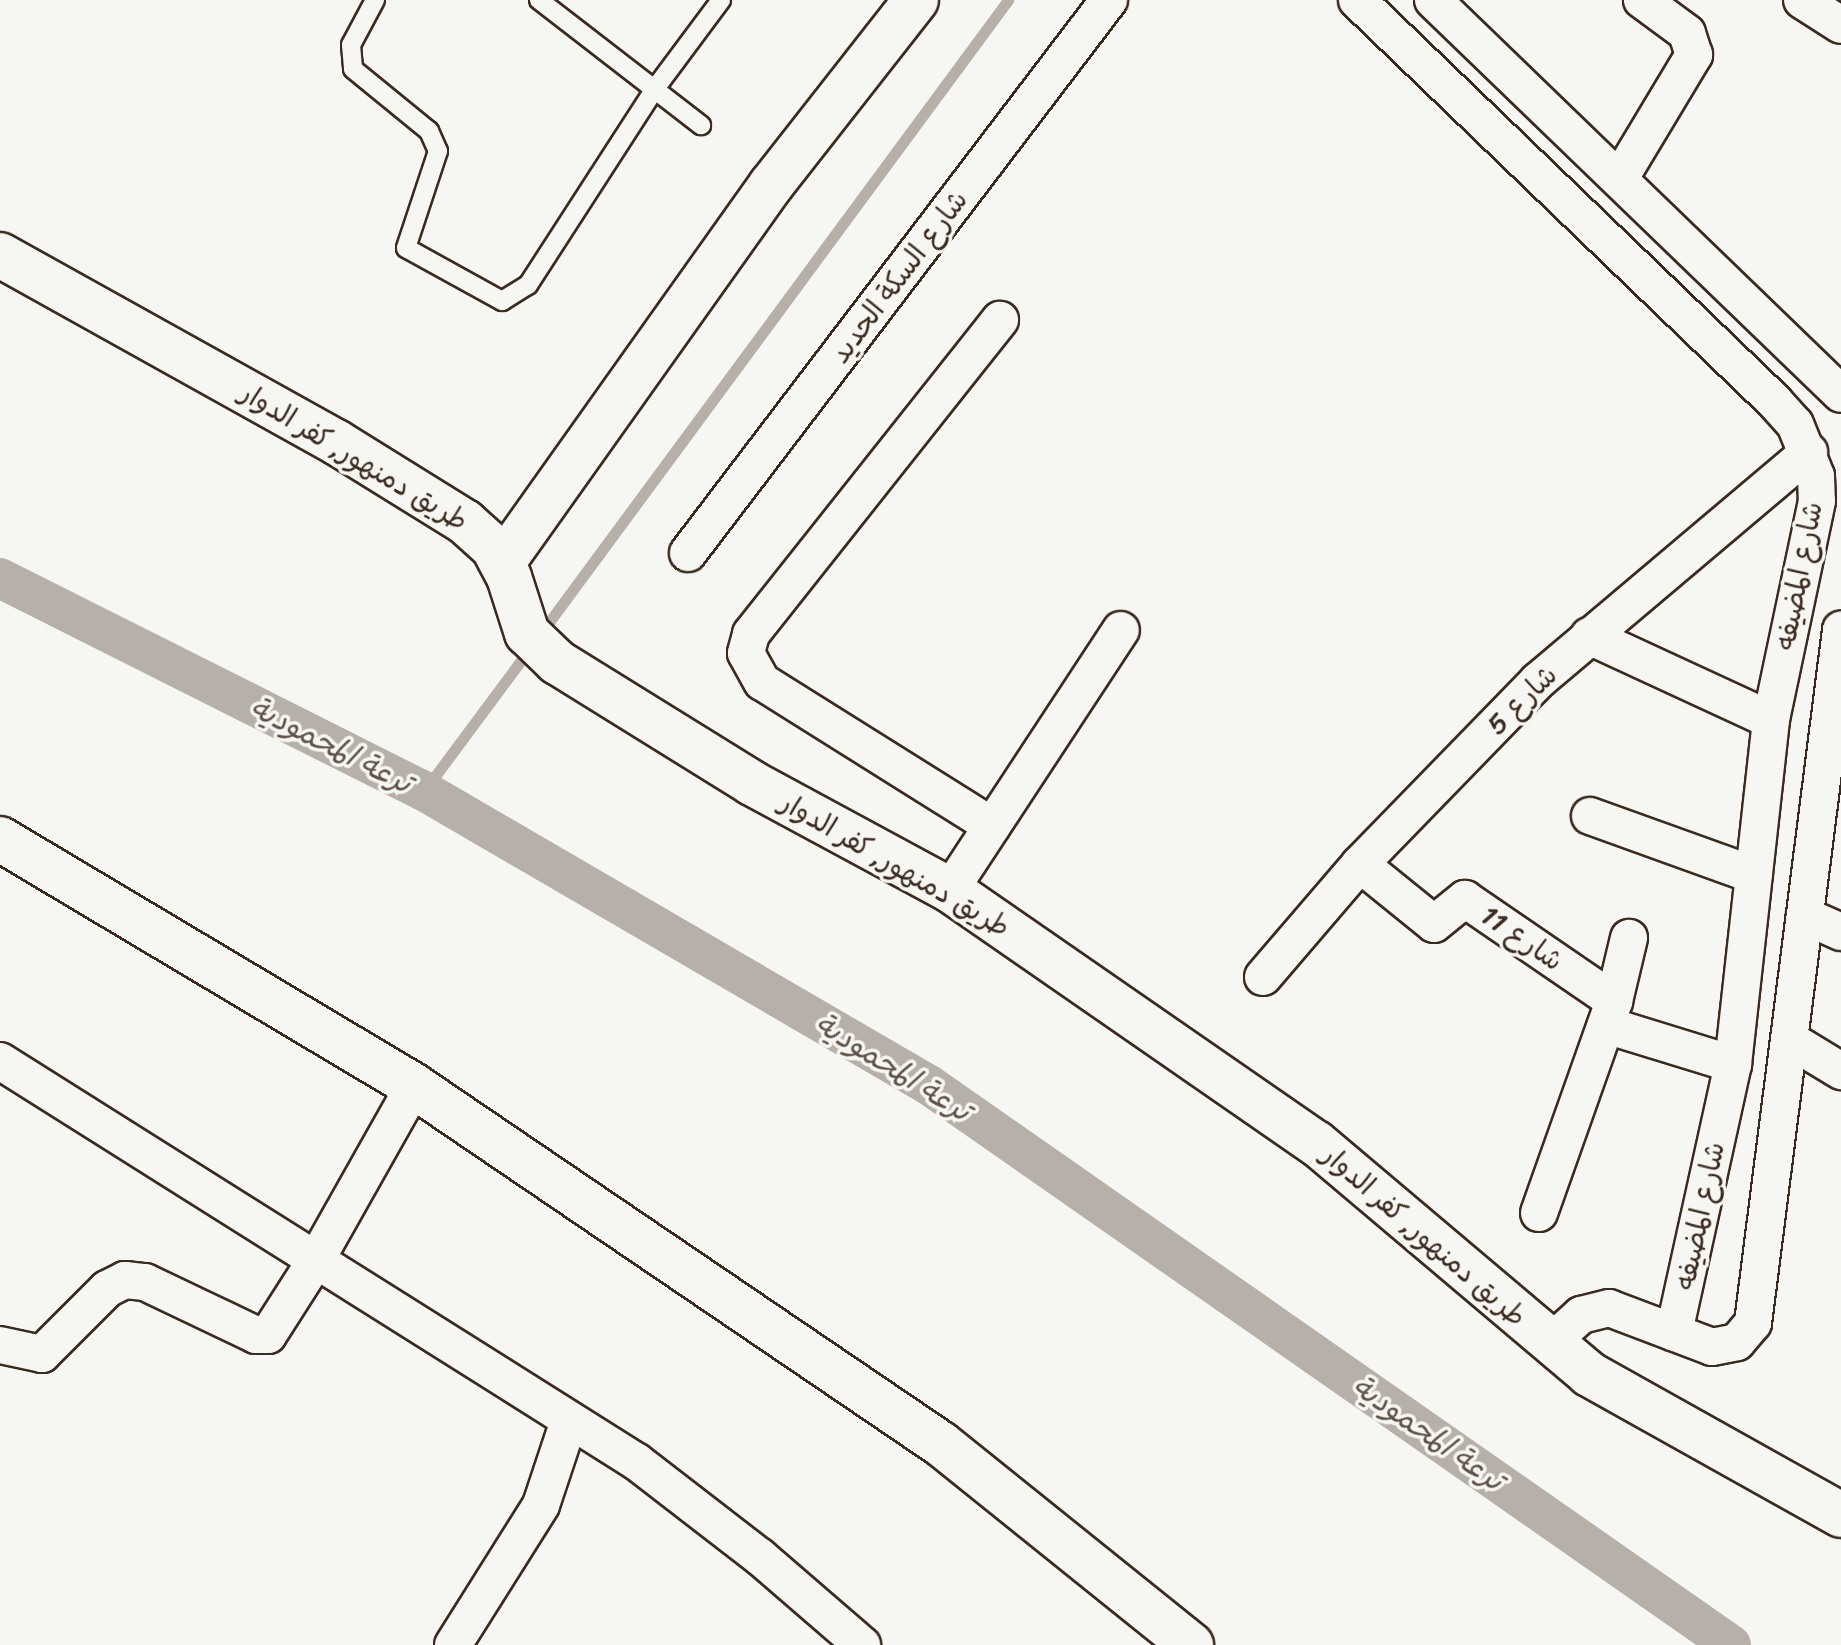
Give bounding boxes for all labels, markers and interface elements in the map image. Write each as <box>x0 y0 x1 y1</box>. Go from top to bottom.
street label: شارع السكة الحديد <box>823 184 975 370</box>
street label: طريق دمنهور, كفر الدوار <box>234 376 474 538</box>
street label: شارع المضيفه <box>1768 499 1830 653</box>
street label: شارع 5 <box>1480 658 1564 742</box>
water label: ترعة المحمودية <box>244 689 418 801</box>
street label: طريق دمنهور, كفر الدوار <box>774 786 1016 944</box>
street label: شارع 11 <box>1475 898 1569 978</box>
water label: ترعة المحمودية <box>809 1005 977 1129</box>
street label: طريق دمنهور, كفر الدوار <box>1315 1138 1533 1334</box>
street label: شارع المضيفه <box>1668 1139 1732 1293</box>
water label: ترعة المحمودية <box>1345 1368 1511 1498</box>

